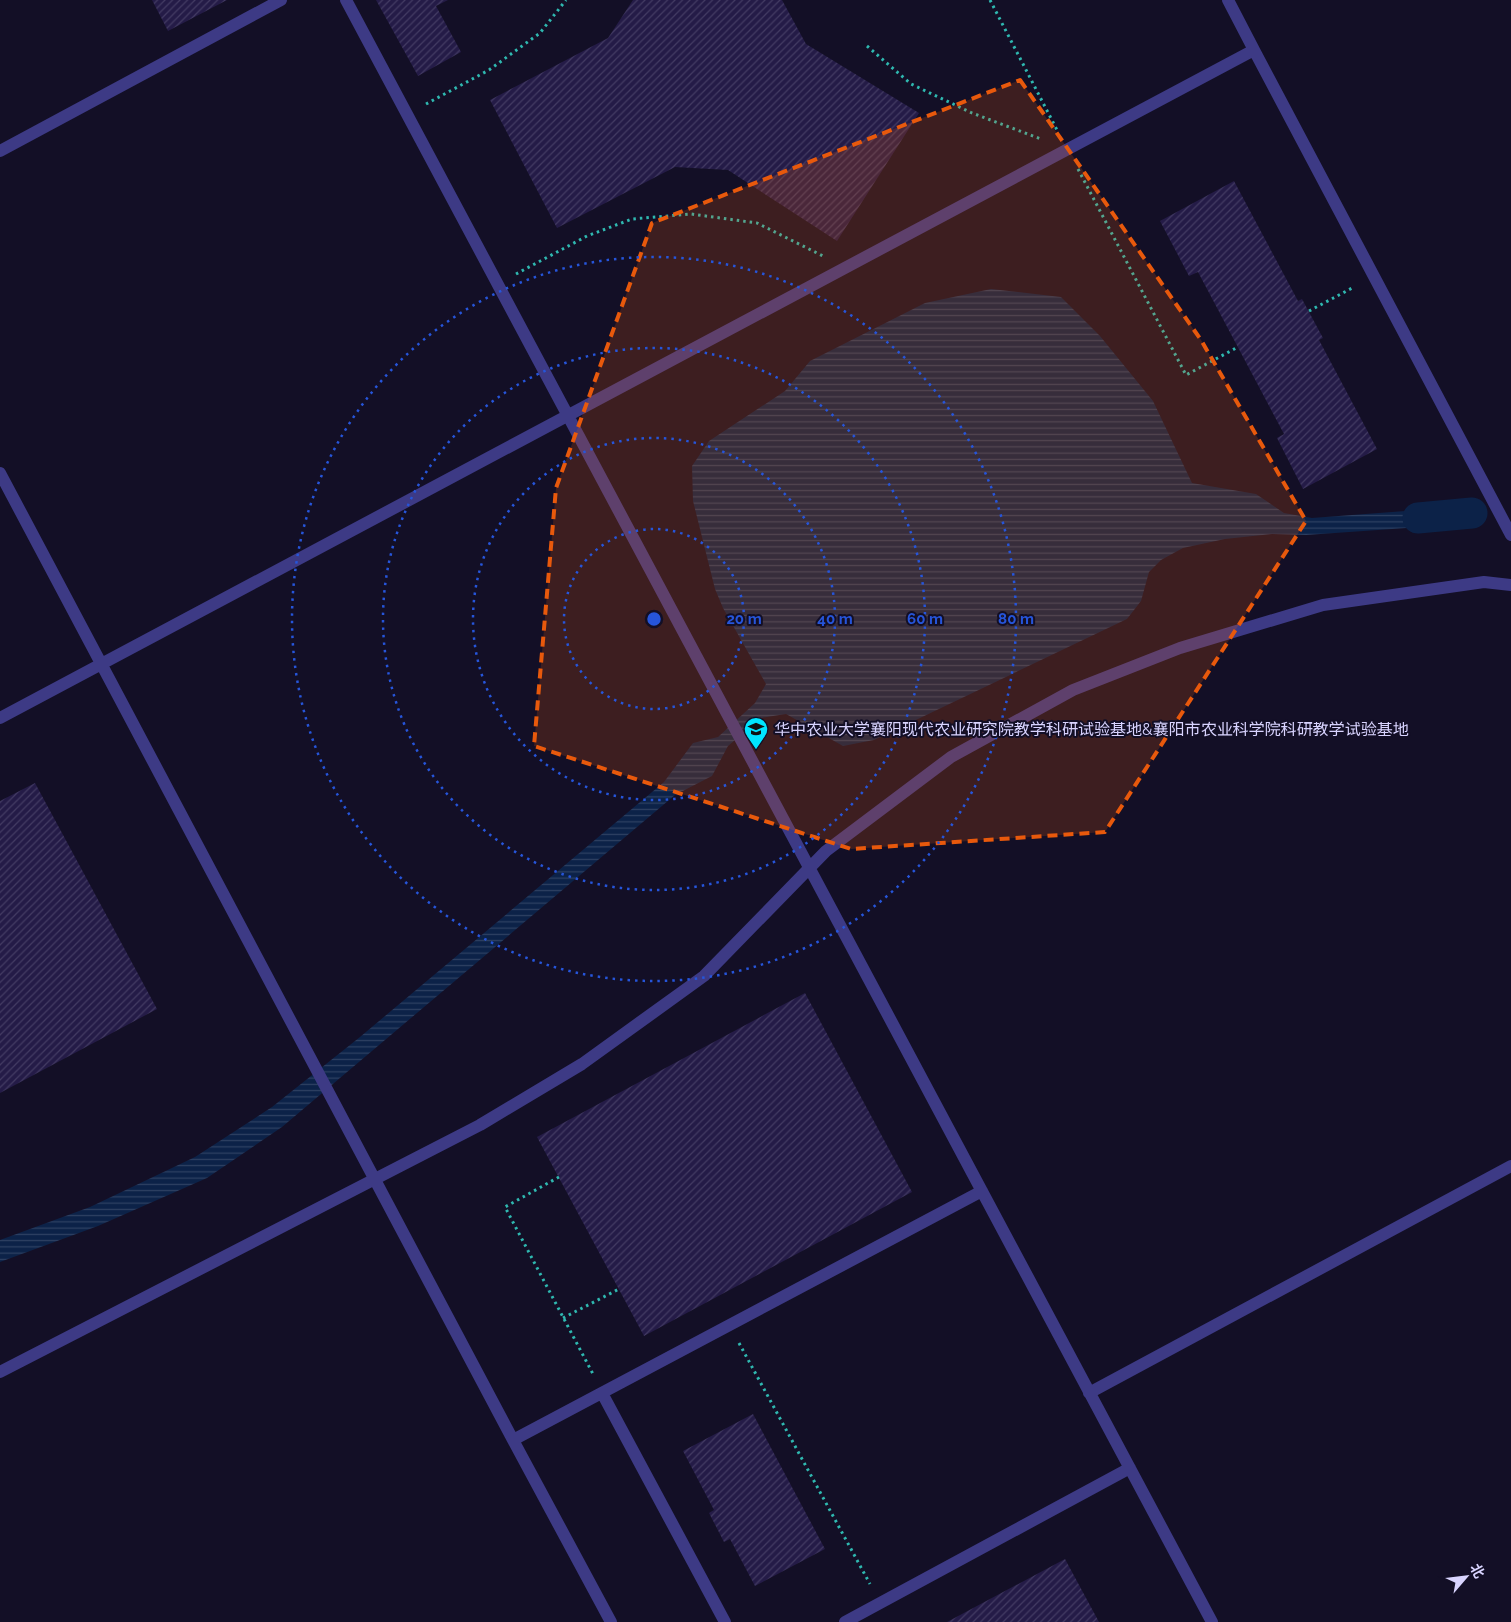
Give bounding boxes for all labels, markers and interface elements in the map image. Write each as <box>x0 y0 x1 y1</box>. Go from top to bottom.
centre of rings <box>645 610 663 628</box>
text: 20 m <box>726 610 762 628</box>
text: 40 m <box>817 610 853 628</box>
text: 60 m <box>907 610 943 628</box>
text: 80 m <box>998 610 1034 628</box>
school or university icon: 华中农业大学襄阳现代农业研究院教学科研试验基地&襄阳市农业科学院科研教学试验基地 <box>743 716 769 750</box>
place label: 华中农业大学襄阳现代农业研究院教学科研试验基地&襄阳市农业科学院科研教学试验基地 <box>774 720 1409 739</box>
north arrow <box>1441 1552 1491 1602</box>
text: 北 <box>1467 1561 1488 1581</box>

